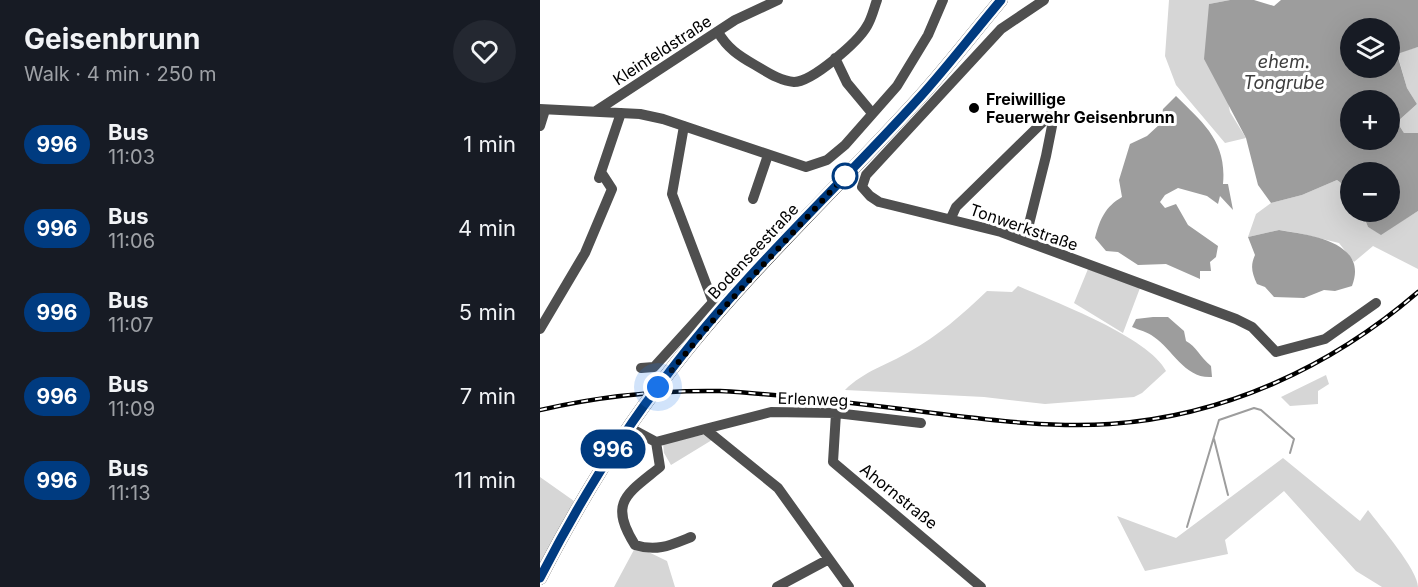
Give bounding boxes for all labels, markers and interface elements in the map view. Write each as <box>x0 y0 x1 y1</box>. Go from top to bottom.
street label: Kleinfeldstraße <box>609 11 715 89</box>
map controls <box>1340 18 1400 222</box>
button: layers <box>1340 18 1400 78</box>
button: heart <box>453 20 516 83</box>
text: Geisenbrunn <box>24 22 200 56</box>
water label: ehem. Tongrube <box>1243 51 1325 93</box>
text: Walk · 4 min · 250 m <box>24 62 217 86</box>
place label: Freiwillige Feuerwehr Geisenbrunn <box>986 89 1175 127</box>
button: + <box>1340 90 1400 150</box>
marker: Freiwillige Feuerwehr Geisenbrunn <box>967 101 981 115</box>
text: Bus <box>108 119 149 145</box>
text: 1 min <box>463 131 516 157</box>
text: 996 <box>37 132 77 157</box>
text: 11:03 <box>108 145 155 169</box>
button: − <box>1340 162 1400 222</box>
unlabelled marker <box>832 163 858 189</box>
street label: Bodenseestraße <box>704 199 802 303</box>
street label: Tonwerkstraße <box>967 199 1081 255</box>
text: Bus <box>108 203 149 229</box>
text: 4 min <box>458 215 516 241</box>
text: 996 <box>37 216 77 241</box>
text: 11:06 <box>108 229 155 253</box>
text: Bus <box>108 287 149 313</box>
text: 5 min <box>459 299 516 325</box>
text: 996 <box>37 300 77 325</box>
text: 11:07 <box>108 313 154 337</box>
text: Bus <box>108 371 149 397</box>
your location <box>643 372 673 402</box>
text: 7 min <box>460 383 516 409</box>
text: 996 <box>37 384 77 409</box>
street label: Erlenweg <box>777 388 849 410</box>
text: 11:09 <box>108 397 155 421</box>
line badge: 996 <box>578 430 647 468</box>
text: 996 <box>593 437 633 462</box>
text: Bus <box>108 455 149 481</box>
street label: Ahornstraße <box>856 459 942 533</box>
text: 11 min <box>454 467 516 493</box>
text: 996 <box>37 468 77 493</box>
text: 11:13 <box>108 481 151 505</box>

